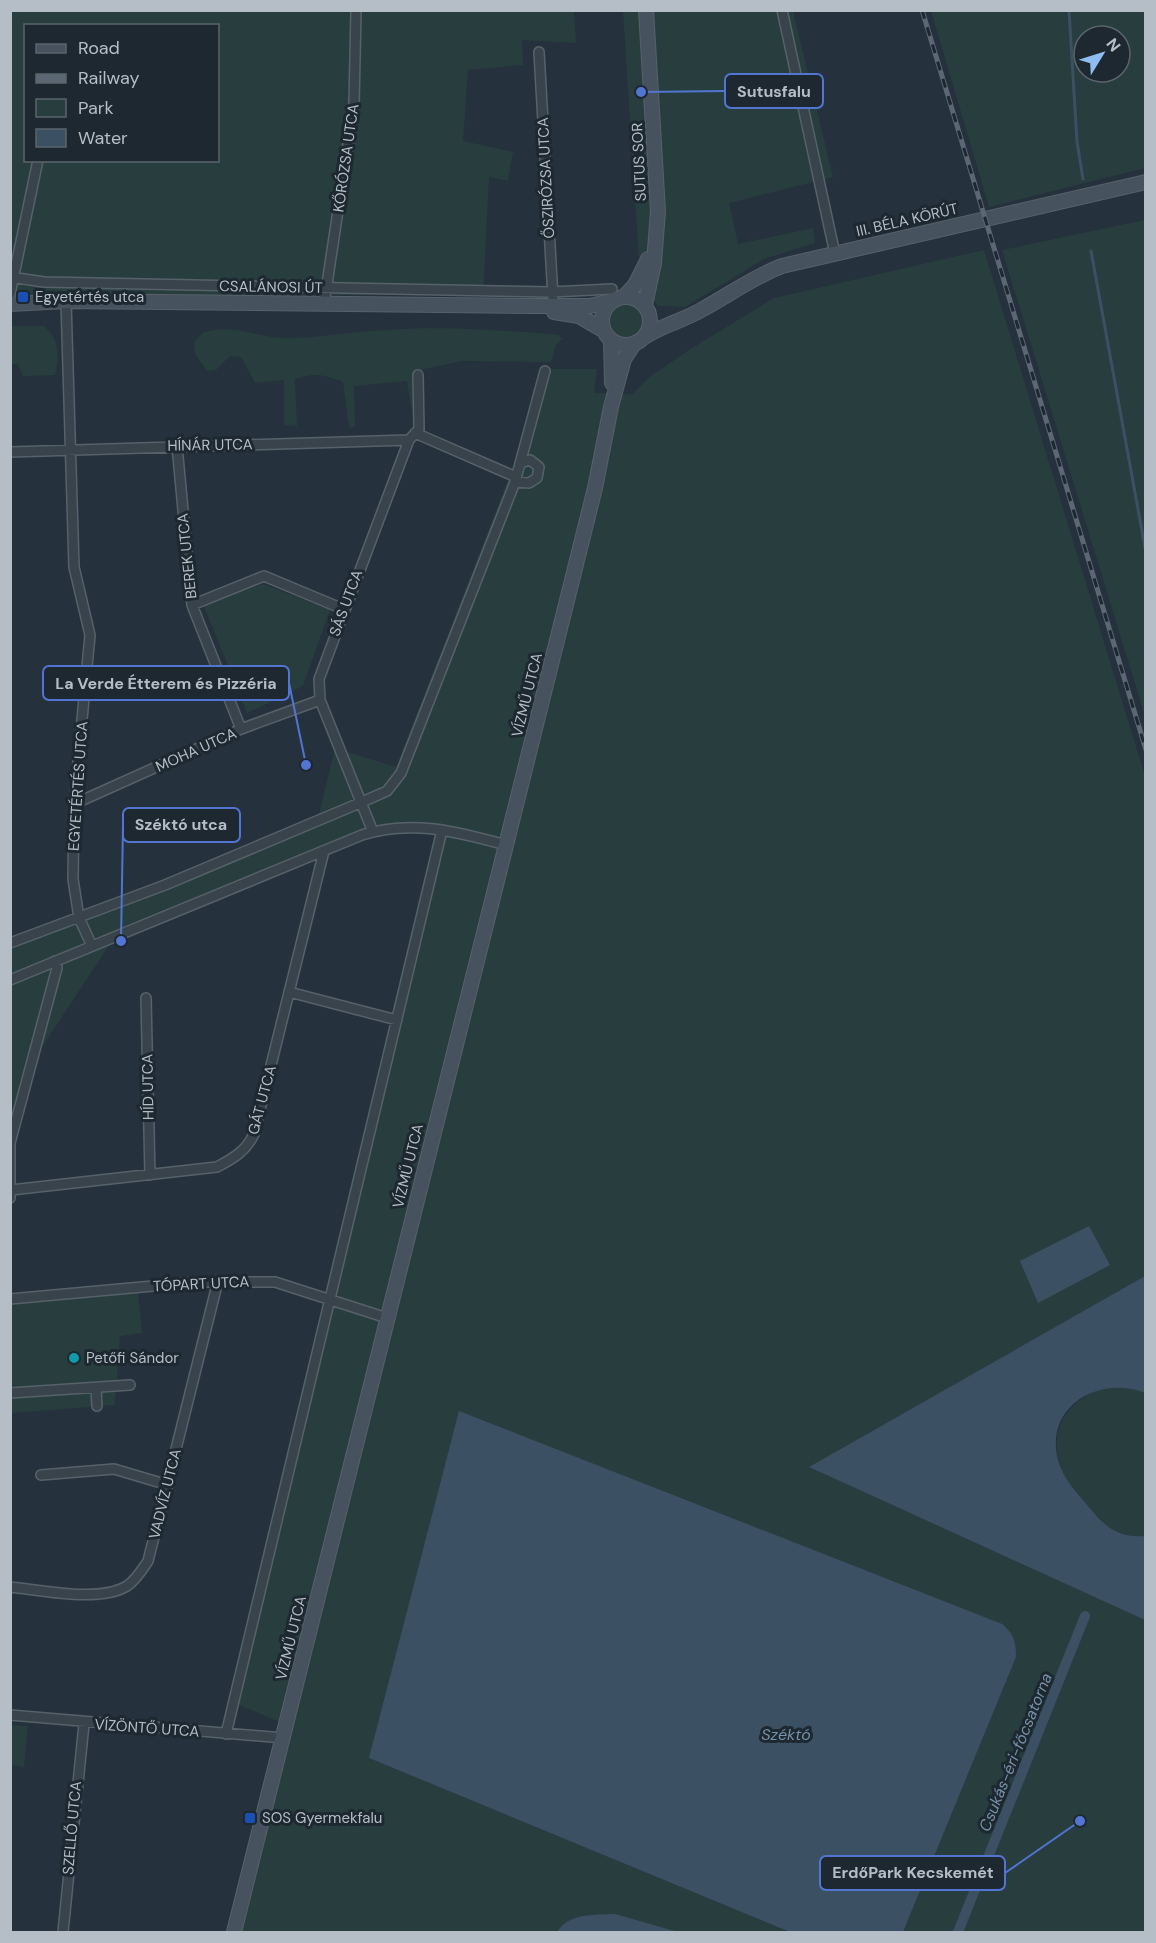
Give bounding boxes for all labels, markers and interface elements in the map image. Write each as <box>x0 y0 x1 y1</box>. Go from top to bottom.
legend <box>24 24 219 162</box>
north arrow <box>1072 24 1132 84</box>
text: N <box>1102 34 1125 56</box>
text: Road <box>78 36 120 60</box>
text: Railway <box>78 66 140 90</box>
callout: Sutusfalu <box>725 74 823 108</box>
text: Sutusfalu <box>737 81 811 102</box>
text: Park <box>78 96 114 120</box>
street label: KŐRÓZSA UTCA <box>328 103 364 213</box>
street label: ŐSZIRÓZSA UTCA <box>533 117 559 239</box>
street label: SUTUS SOR <box>627 122 651 202</box>
text: Water <box>78 126 128 150</box>
street label: III. BÉLA KÖRÚT <box>854 199 960 241</box>
street label: CSALÁNOSI ÚT <box>219 276 323 298</box>
place label: Egyetértés utca <box>35 287 144 307</box>
marker: Egyetértés utca <box>16 290 30 304</box>
street label: HÍNÁR UTCA <box>167 434 253 456</box>
street label: BEREK UTCA <box>173 512 201 600</box>
street label: SÁS UTCA <box>325 567 367 639</box>
street label: VÍZMŰ UTCA <box>507 651 547 739</box>
callout: La Verde Étterem és Pizzéria <box>43 666 289 700</box>
text: La Verde Étterem és Pizzéria <box>55 673 277 694</box>
street label: EGYETÉRTÉS UTCA <box>63 720 93 852</box>
street label: MOHA UTCA <box>152 723 240 777</box>
callout: Széktó utca <box>123 808 240 842</box>
text: Széktó utca <box>135 814 227 835</box>
street label: HÍD UTCA <box>137 1054 159 1120</box>
street label: GÁT UTCA <box>243 1063 281 1137</box>
street label: VÍZMŰ UTCA <box>388 1122 428 1210</box>
street label: TÓPART UTCA <box>152 1271 250 1297</box>
place label: Petőfi Sándor <box>86 1348 179 1368</box>
marker: Petőfi Sándor <box>67 1351 81 1365</box>
street label: VADVÍZ UTCA <box>144 1447 186 1541</box>
street label: VÍZMŰ UTCA <box>271 1594 311 1682</box>
water label: Csukás-éri-főcsatorna <box>974 1670 1057 1835</box>
street label: VÍZÖNTŐ UTCA <box>94 1714 200 1742</box>
water label: Széktó <box>761 1724 811 1745</box>
street label: SZELLŐ UTCA <box>58 1780 86 1876</box>
place label: SOS Gyermekfalu <box>262 1808 382 1828</box>
marker: SOS Gyermekfalu <box>243 1811 257 1825</box>
callout: ErdőPark Kecskemét <box>820 1856 1005 1890</box>
text: ErdőPark Kecskemét <box>832 1862 994 1883</box>

